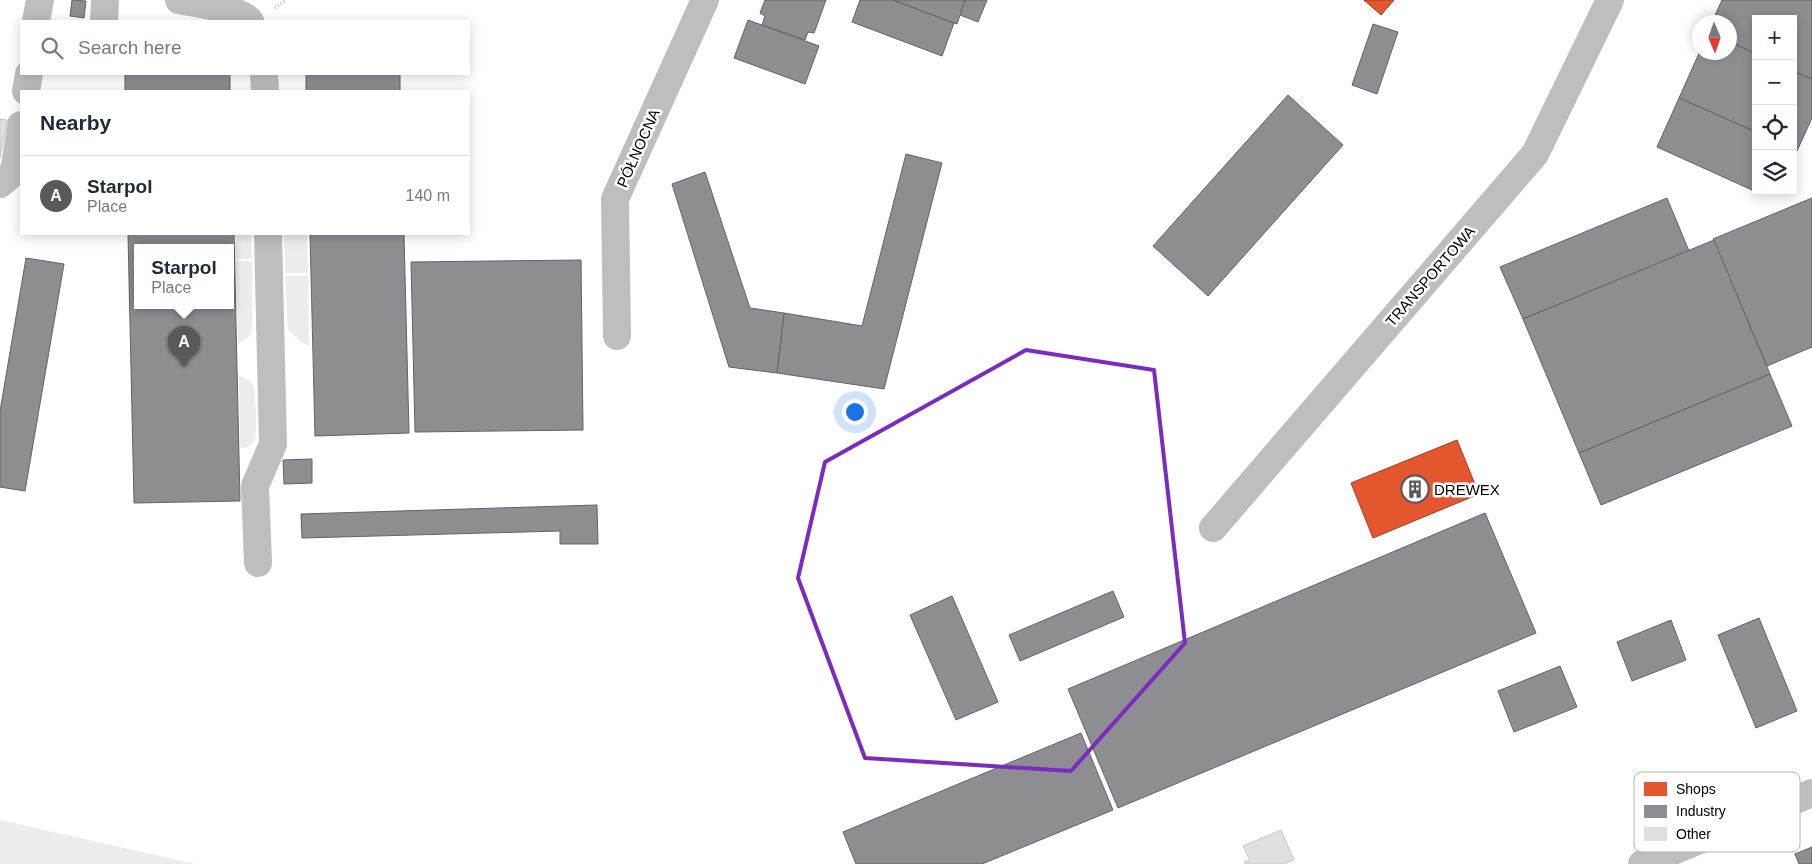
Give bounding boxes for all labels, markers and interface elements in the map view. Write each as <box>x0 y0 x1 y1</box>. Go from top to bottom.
north arrow <box>1692 15 1737 60</box>
map controls <box>1752 15 1797 195</box>
button: + <box>1752 15 1797 60</box>
search box <box>20 20 470 75</box>
icon: search <box>38 34 66 62</box>
text: Search here <box>78 37 182 58</box>
button: − <box>1752 60 1797 105</box>
button: locate <box>1752 105 1797 150</box>
street label: PÓŁNOCNA <box>613 106 663 190</box>
text: Nearby <box>40 111 111 134</box>
button: layers <box>1752 150 1797 195</box>
text: Starpol <box>87 176 152 197</box>
text: A <box>50 187 62 204</box>
text: 140 m <box>406 187 450 204</box>
text: Place <box>87 198 127 215</box>
street label: TRANSPORTOWA <box>1382 222 1478 330</box>
popup <box>134 244 234 309</box>
text: Starpol <box>151 257 217 278</box>
text: Place <box>151 279 191 296</box>
pin: A <box>168 326 200 367</box>
your location <box>842 399 868 425</box>
building icon: DREWEX <box>1400 474 1430 504</box>
place label: DREWEX <box>1434 481 1500 498</box>
legend <box>1634 772 1800 852</box>
text: Shops <box>1676 781 1716 797</box>
text: Industry <box>1676 803 1726 819</box>
text: Other <box>1676 826 1711 842</box>

